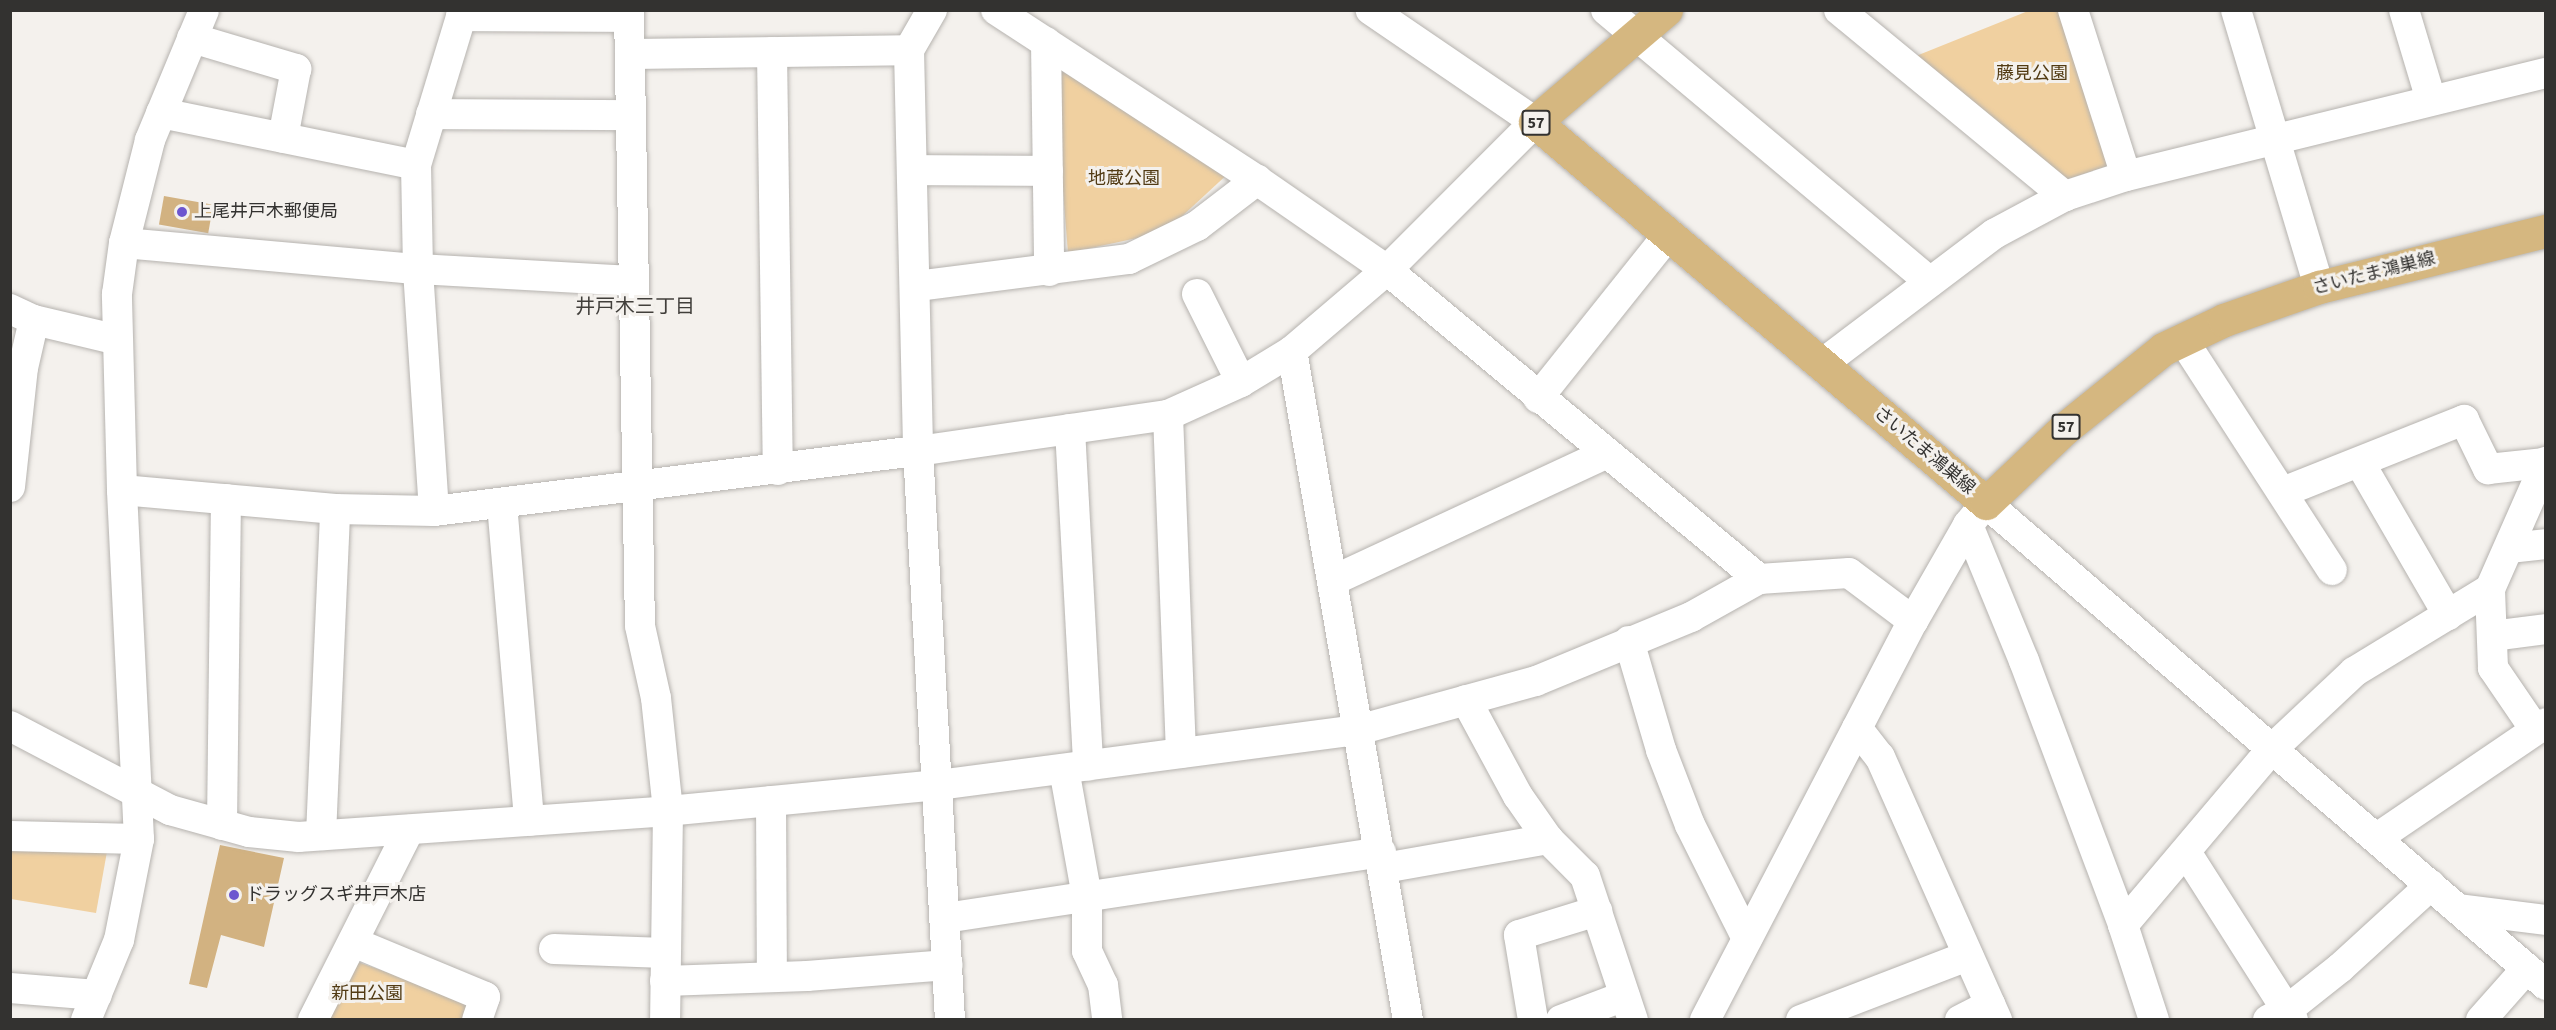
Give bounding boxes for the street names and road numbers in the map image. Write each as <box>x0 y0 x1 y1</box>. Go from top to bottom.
road number: 57 <box>1521 110 1551 136</box>
street label: さいたま鴻巣線 <box>2310 248 2438 300</box>
street label: さいたま鴻巣線 <box>1869 402 1979 500</box>
road number: 57 <box>2051 414 2081 440</box>

